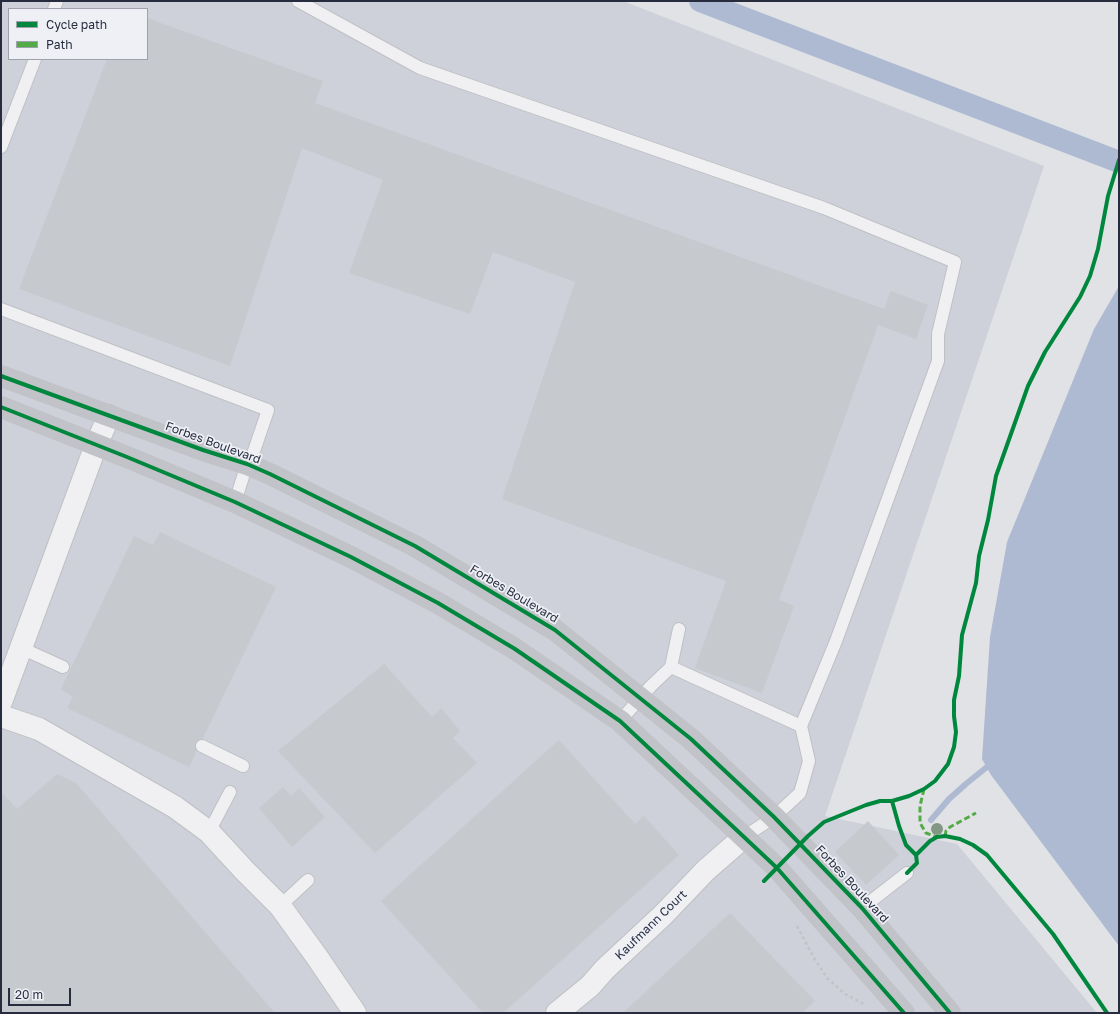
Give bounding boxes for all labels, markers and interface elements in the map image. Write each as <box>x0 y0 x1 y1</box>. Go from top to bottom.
legend <box>8 8 148 60</box>
text: Cycle path <box>46 17 107 32</box>
text: Path <box>46 37 73 52</box>
street label: Forbes Boulevard <box>163 419 263 467</box>
street label: Forbes Boulevard <box>467 562 561 626</box>
street label: Forbes Boulevard <box>812 842 892 926</box>
street label: Kaufmann Court <box>612 887 690 963</box>
scale bar <box>10 980 73 1006</box>
text: 20 m <box>15 987 43 1002</box>

